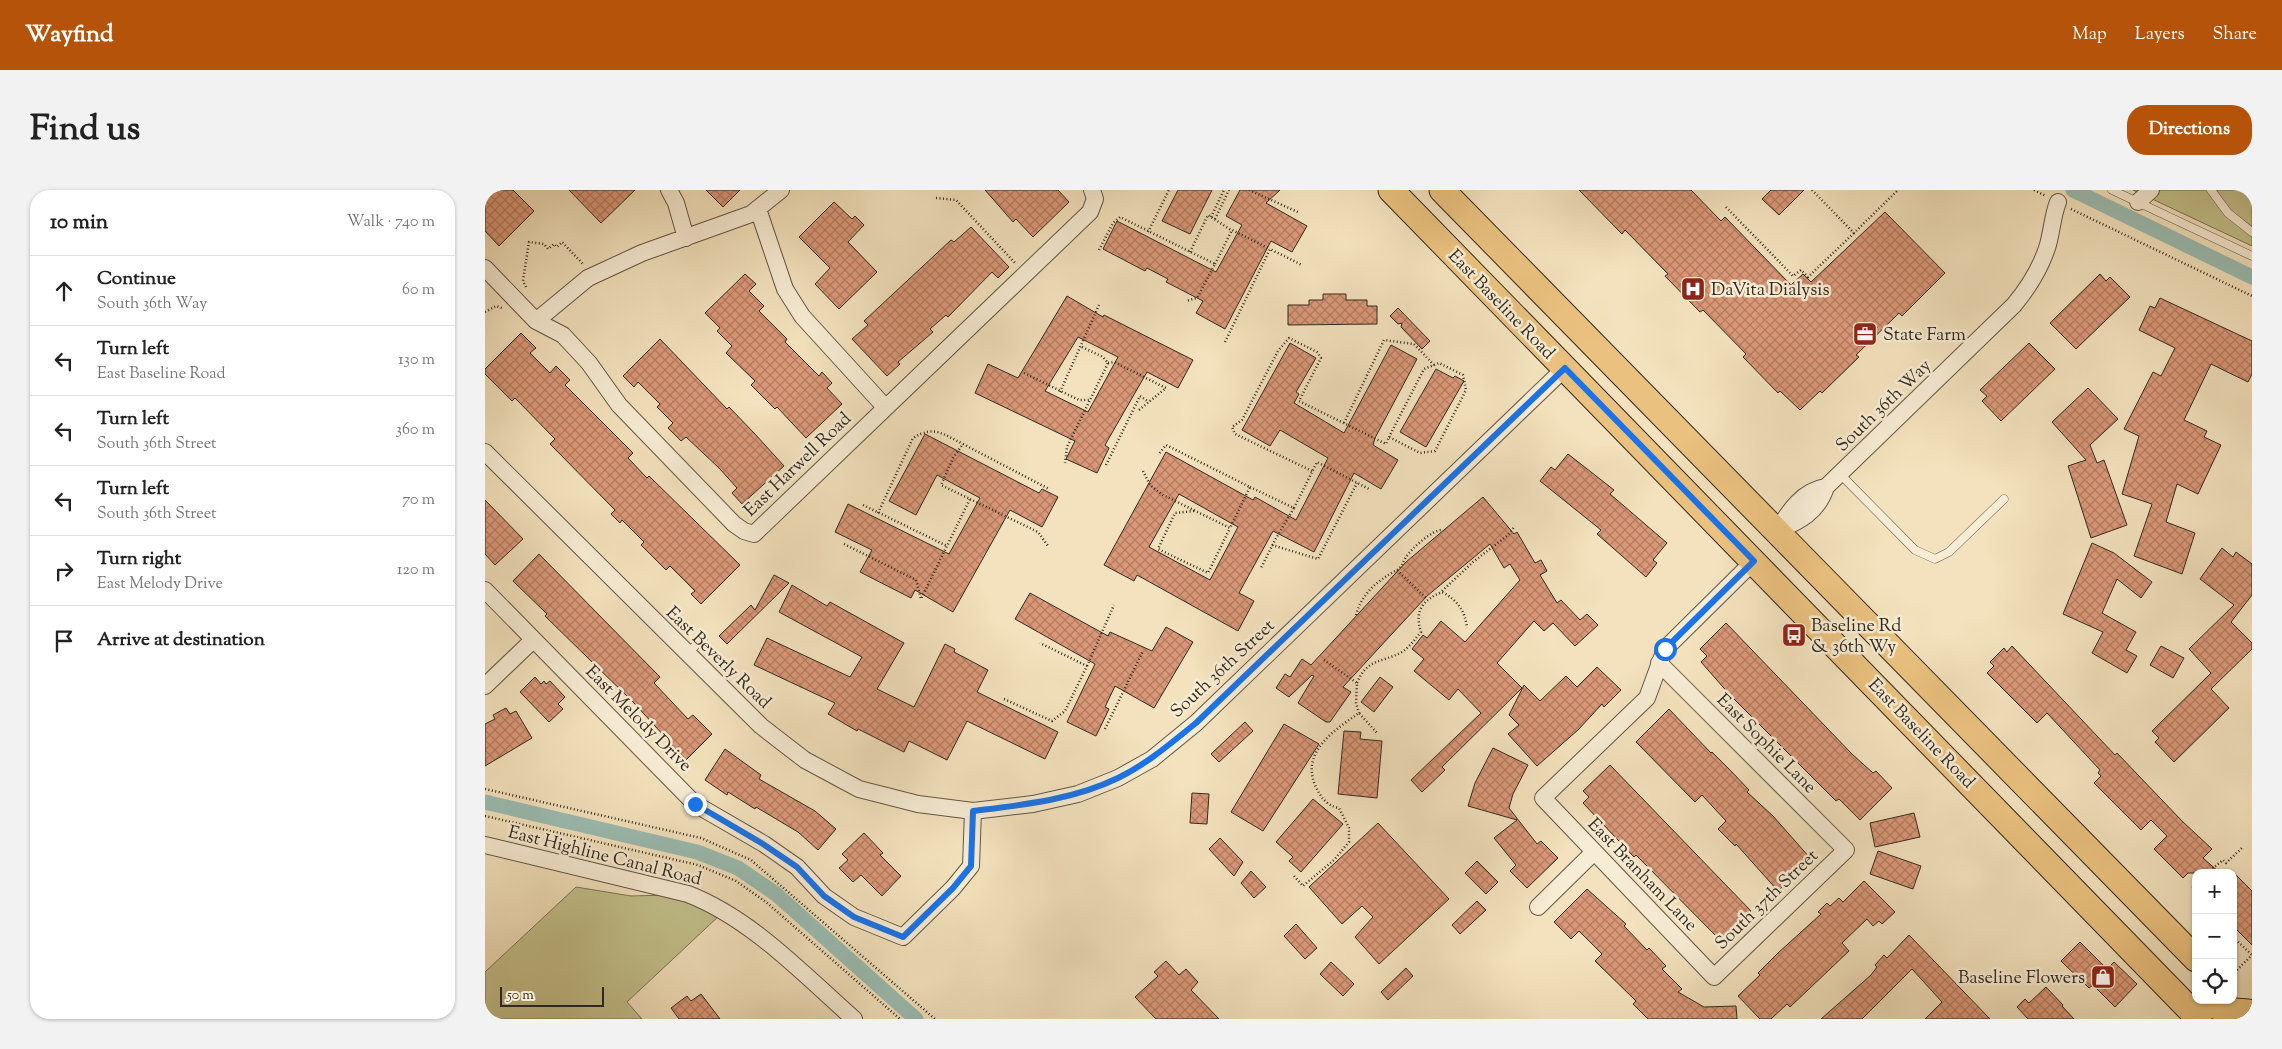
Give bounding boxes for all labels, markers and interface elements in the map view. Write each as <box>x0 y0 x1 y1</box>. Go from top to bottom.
text: Wayfind <box>25 18 113 52</box>
text: Map <box>2072 22 2107 48</box>
text: Layers <box>2135 22 2185 48</box>
text: Share <box>2213 22 2257 48</box>
text: Find us <box>30 105 140 156</box>
button: Directions <box>2127 105 2252 155</box>
text: 10 min <box>50 208 108 238</box>
text: Walk · 740 m <box>347 211 435 234</box>
street label: East Baseline Road <box>1441 244 1560 366</box>
text: Continue <box>97 266 176 293</box>
hospital icon: DaVita Dialysis <box>1680 276 1706 302</box>
icon: ahead <box>50 277 78 305</box>
place label: DaVita Dialysis <box>1711 278 1830 304</box>
text: 60 m <box>402 279 435 302</box>
text: South 36th Way <box>97 293 207 316</box>
office icon: State Farm <box>1852 321 1878 347</box>
place label: State Farm <box>1883 323 1966 349</box>
text: Turn left <box>97 336 169 363</box>
icon: left <box>50 347 78 375</box>
text: 130 m <box>398 349 435 372</box>
street label: South 36th Way <box>1831 354 1938 459</box>
text: East Baseline Road <box>97 363 225 386</box>
text: Turn left <box>97 406 169 433</box>
street label: East Harwell Road <box>739 407 858 524</box>
icon: left <box>50 417 78 445</box>
text: 360 m <box>396 419 435 442</box>
text: South 36th Street <box>97 433 217 456</box>
text: Turn left <box>97 476 169 503</box>
icon: left <box>50 487 78 515</box>
text: 70 m <box>402 489 435 512</box>
text: South 36th Street <box>97 503 217 526</box>
text: Turn right <box>97 546 181 573</box>
icon: right <box>50 557 78 585</box>
text: 120 m <box>397 559 435 582</box>
text: East Melody Drive <box>97 573 223 596</box>
street label: East Beverly Road <box>659 601 776 716</box>
street label: South 36th Street <box>1165 614 1281 725</box>
place label: Baseline Rd & 36th Wy <box>1811 614 1901 661</box>
bus stop icon: Baseline Rd & 36th Wy <box>1781 622 1807 648</box>
icon: arrive <box>50 627 78 655</box>
text: Arrive at destination <box>97 627 265 654</box>
route start <box>1654 638 1677 661</box>
street label: East Melody Drive <box>578 660 697 779</box>
street label: East Baseline Road <box>1861 673 1980 795</box>
street label: East Sophie Lane <box>1710 688 1822 800</box>
route end <box>684 793 707 816</box>
street label: East Branham Lane <box>1581 813 1703 938</box>
street label: East Highline Canal Road <box>505 820 704 894</box>
street label: South 37th Street <box>1710 844 1825 957</box>
map controls <box>2192 869 2237 1004</box>
button: + <box>2192 869 2237 914</box>
button: − <box>2192 914 2237 959</box>
button: locate <box>2192 959 2237 1004</box>
shop icon: Baseline Flowers <box>2090 964 2116 990</box>
place label: Baseline Flowers <box>1958 966 2085 992</box>
scale bar <box>500 984 604 1007</box>
text: 50 m <box>507 986 534 1006</box>

